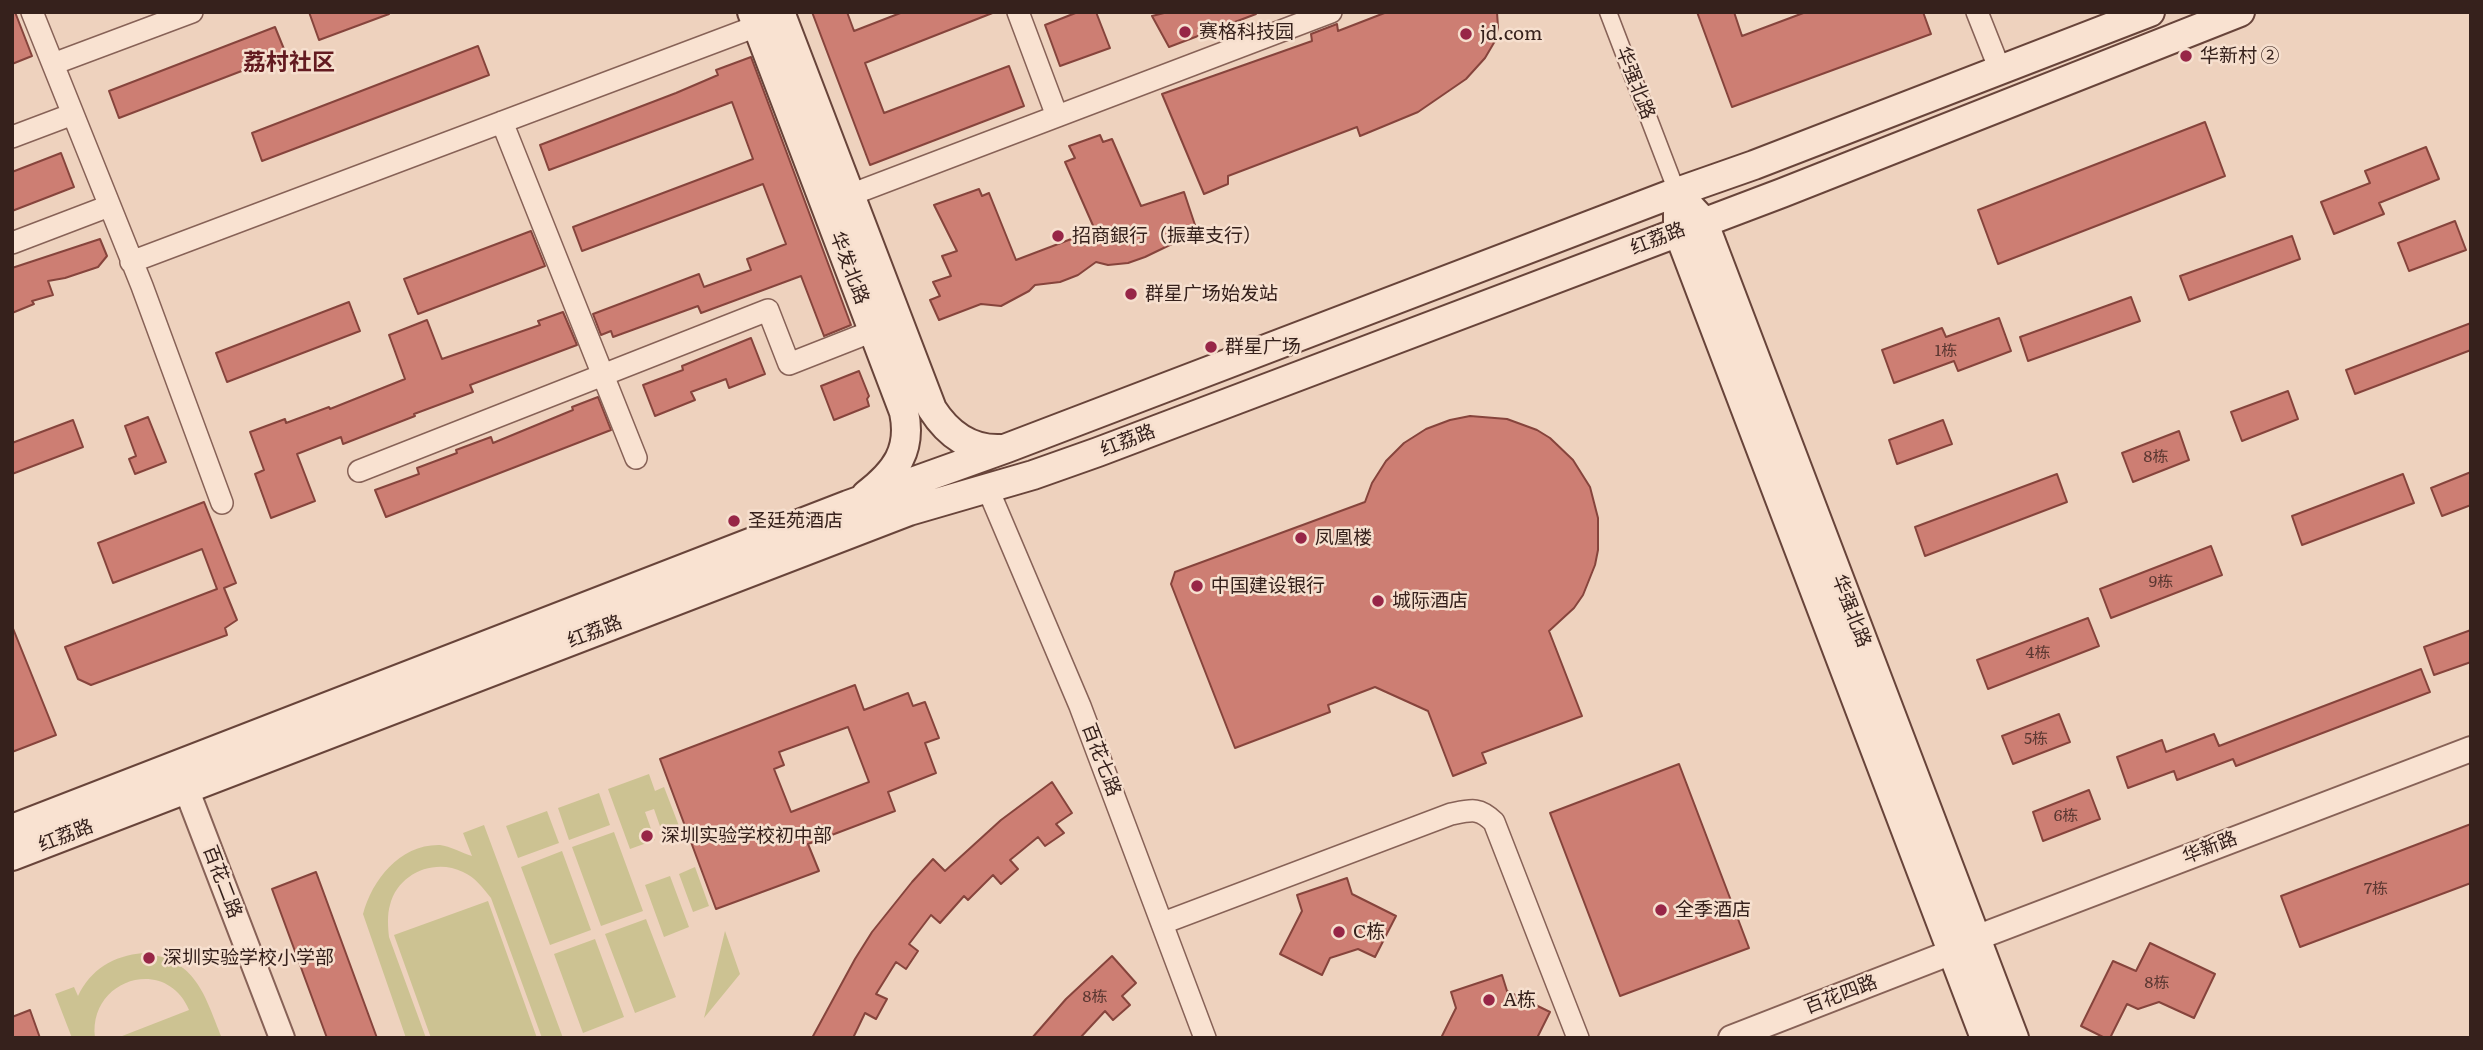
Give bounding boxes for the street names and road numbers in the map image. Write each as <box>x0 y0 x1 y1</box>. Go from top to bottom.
street label: 华强北路 <box>1611 43 1659 123</box>
street label: 红荔路 <box>1627 218 1689 260</box>
street label: 华发北路 <box>825 228 873 308</box>
street label: 红荔路 <box>1097 420 1159 462</box>
street label: 华强北路 <box>1827 571 1875 651</box>
street label: 红荔路 <box>564 611 626 653</box>
street label: 百花七路 <box>1077 720 1125 800</box>
street label: 红荔路 <box>35 815 97 857</box>
street label: 华新路 <box>2179 827 2241 869</box>
street label: 百花二路 <box>198 842 246 922</box>
street label: 百花四路 <box>1801 971 1881 1019</box>

